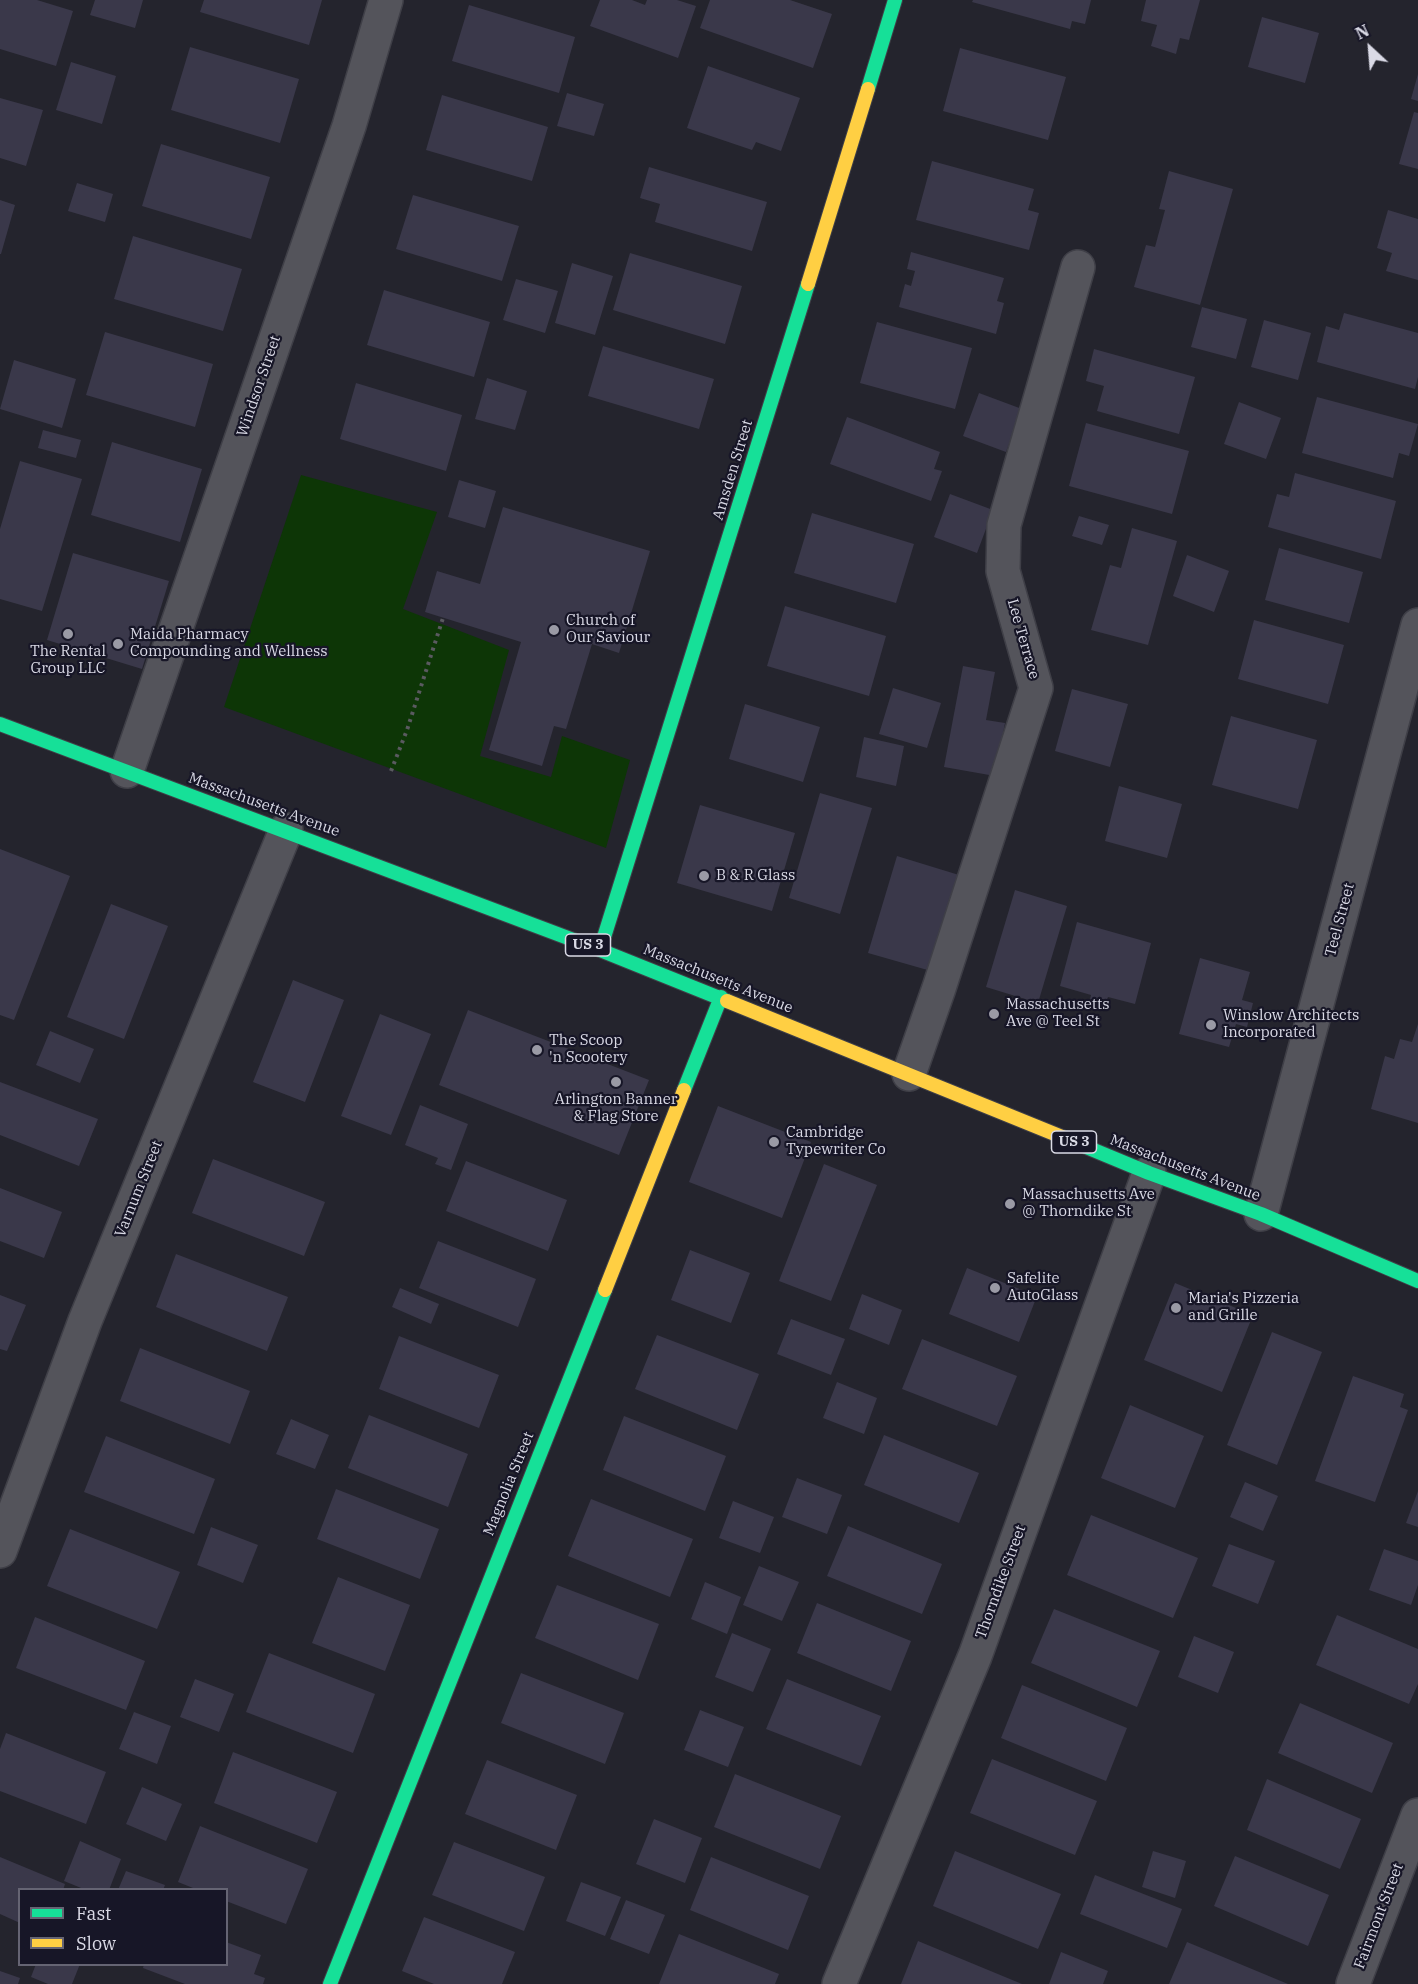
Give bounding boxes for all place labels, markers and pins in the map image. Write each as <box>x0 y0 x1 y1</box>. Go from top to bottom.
place label: Church of Our Saviour <box>566 612 650 647</box>
marker: Church of Our Saviour <box>547 623 561 637</box>
place label: Maida Pharmacy Compounding and Wellness <box>130 626 328 661</box>
marker: The Rental Group LLC <box>61 627 75 641</box>
marker: Maida Pharmacy Compounding and Wellness <box>111 637 125 651</box>
place label: The Rental Group LLC <box>30 643 106 678</box>
place label: B & R Glass <box>716 867 795 885</box>
marker: B & R Glass <box>697 869 711 883</box>
place label: Massachusetts Ave @ Teel St <box>1006 996 1110 1031</box>
marker: Massachusetts Ave @ Teel St <box>987 1007 1001 1021</box>
place label: Winslow Architects Incorporated <box>1223 1007 1359 1042</box>
marker: Winslow Architects Incorporated <box>1204 1018 1218 1032</box>
place label: The Scoop 'n Scootery <box>549 1032 628 1067</box>
marker: The Scoop 'n Scootery <box>530 1043 544 1057</box>
marker: Arlington Banner & Flag Store <box>609 1075 623 1089</box>
place label: Arlington Banner & Flag Store <box>555 1091 677 1126</box>
place label: Cambridge Typewriter Co <box>786 1124 886 1159</box>
marker: Cambridge Typewriter Co <box>767 1135 781 1149</box>
place label: Massachusetts Ave @ Thorndike St <box>1022 1186 1155 1221</box>
marker: Massachusetts Ave @ Thorndike St <box>1003 1197 1017 1211</box>
place label: Safelite AutoGlass <box>1007 1270 1078 1305</box>
marker: Safelite AutoGlass <box>988 1281 1002 1295</box>
place label: Maria's Pizzeria and Grille <box>1188 1290 1299 1325</box>
marker: Maria's Pizzeria and Grille <box>1169 1301 1183 1315</box>

